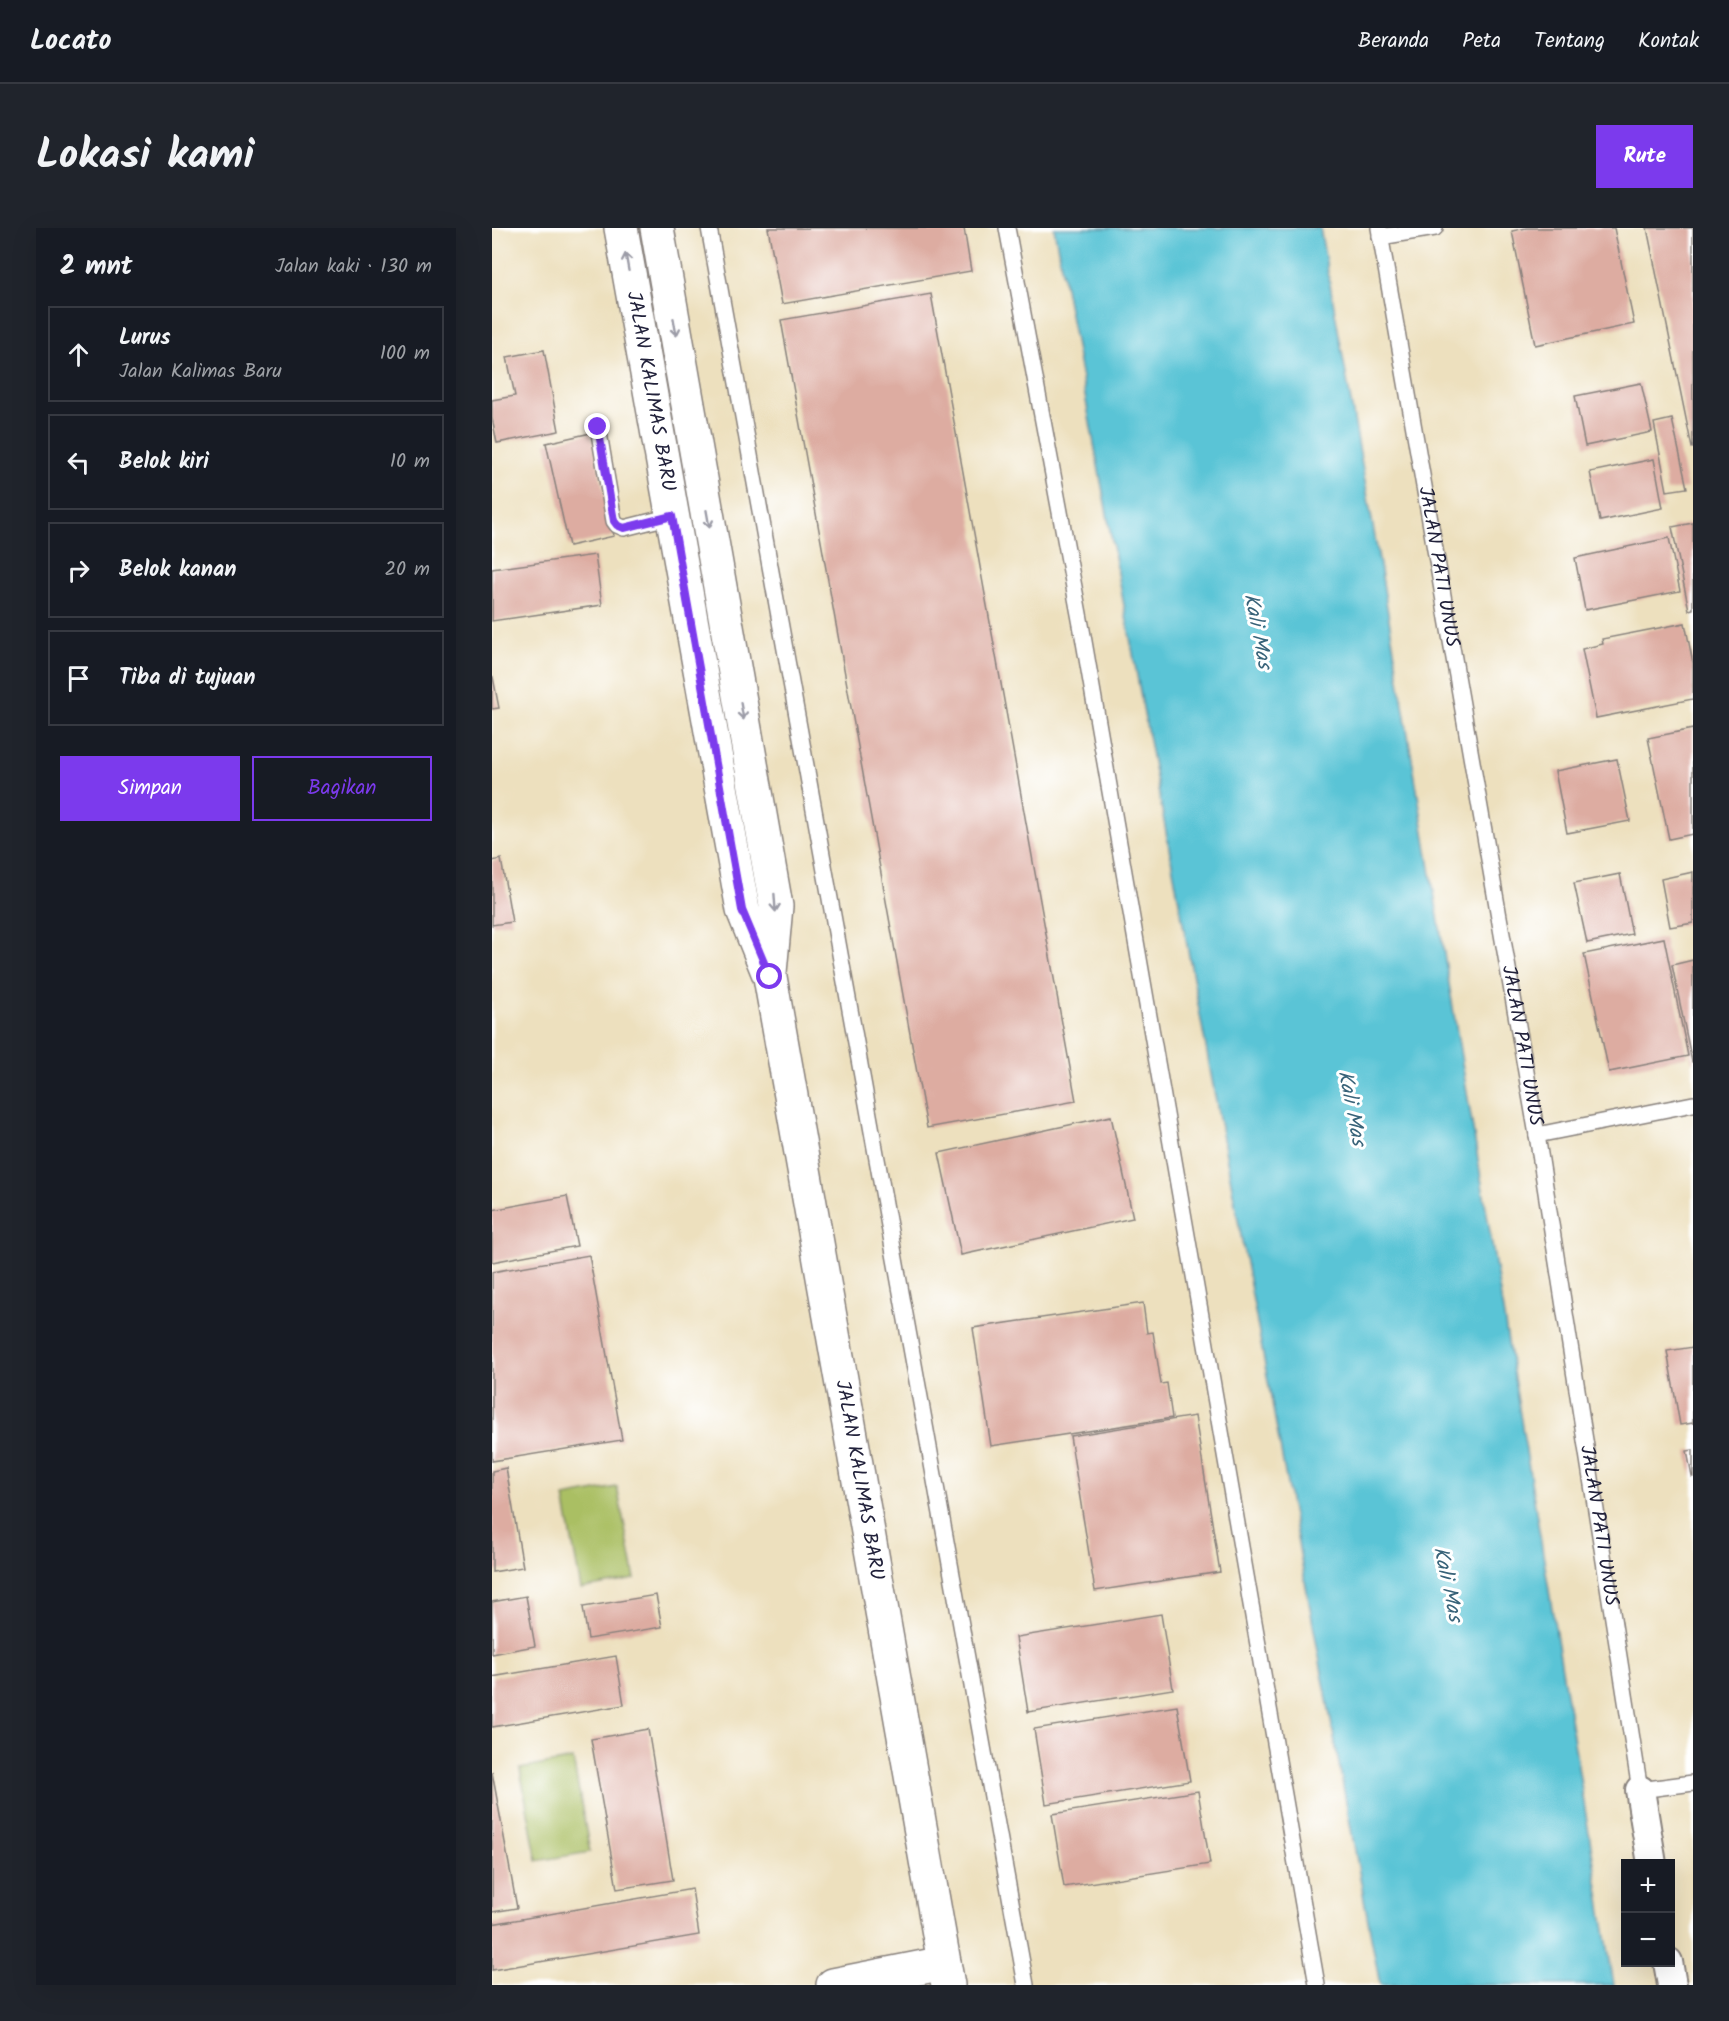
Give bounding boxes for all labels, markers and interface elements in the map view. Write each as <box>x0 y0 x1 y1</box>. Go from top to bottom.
text: Locato <box>30 19 111 64</box>
text: Beranda <box>1358 25 1429 58</box>
text: Peta <box>1462 25 1501 58</box>
text: Tentang <box>1534 25 1605 58</box>
text: Kontak <box>1638 25 1699 58</box>
text: Lokasi kami <box>36 123 254 190</box>
button: Rute <box>1596 125 1693 188</box>
text: 2 mnt <box>60 246 133 288</box>
text: Jalan kaki · 130 m <box>275 251 432 283</box>
one-way arrow <box>621 253 632 272</box>
street label: JALAN KALIMAS BARU <box>617 289 684 494</box>
one-way arrow <box>670 317 681 336</box>
text: Lurus <box>119 321 171 356</box>
icon: ahead <box>62 338 95 371</box>
text: 100 m <box>380 338 430 370</box>
text: Jalan Kalimas Baru <box>119 356 282 388</box>
route end <box>584 413 610 439</box>
text: Belok kiri <box>119 445 209 480</box>
icon: left <box>62 446 95 479</box>
text: 10 m <box>390 446 430 478</box>
street label: JALAN PATI UNUS <box>1408 484 1468 650</box>
one-way arrow <box>703 509 714 528</box>
text: Belok kanan <box>119 553 236 588</box>
icon: right <box>62 554 95 587</box>
text: 20 m <box>384 554 430 586</box>
water label: Kali Mas <box>1234 590 1281 674</box>
text: Tiba di tujuan <box>119 661 255 696</box>
icon: arrive <box>62 662 95 695</box>
one-way arrow <box>737 701 748 720</box>
button: Simpan <box>60 756 240 821</box>
button: Bagikan <box>252 756 432 821</box>
one-way arrow <box>770 893 781 913</box>
route start <box>756 963 782 989</box>
street label: JALAN PATI UNUS <box>1492 963 1551 1129</box>
water label: Kali Mas <box>1328 1067 1375 1151</box>
street label: JALAN KALIMAS BARU <box>825 1378 892 1583</box>
street label: JALAN PATI UNUS <box>1570 1443 1627 1609</box>
water label: Kali Mas <box>1423 1543 1471 1627</box>
map controls <box>1621 1859 1675 1967</box>
button: + <box>1621 1859 1675 1913</box>
button: − <box>1621 1913 1675 1967</box>

